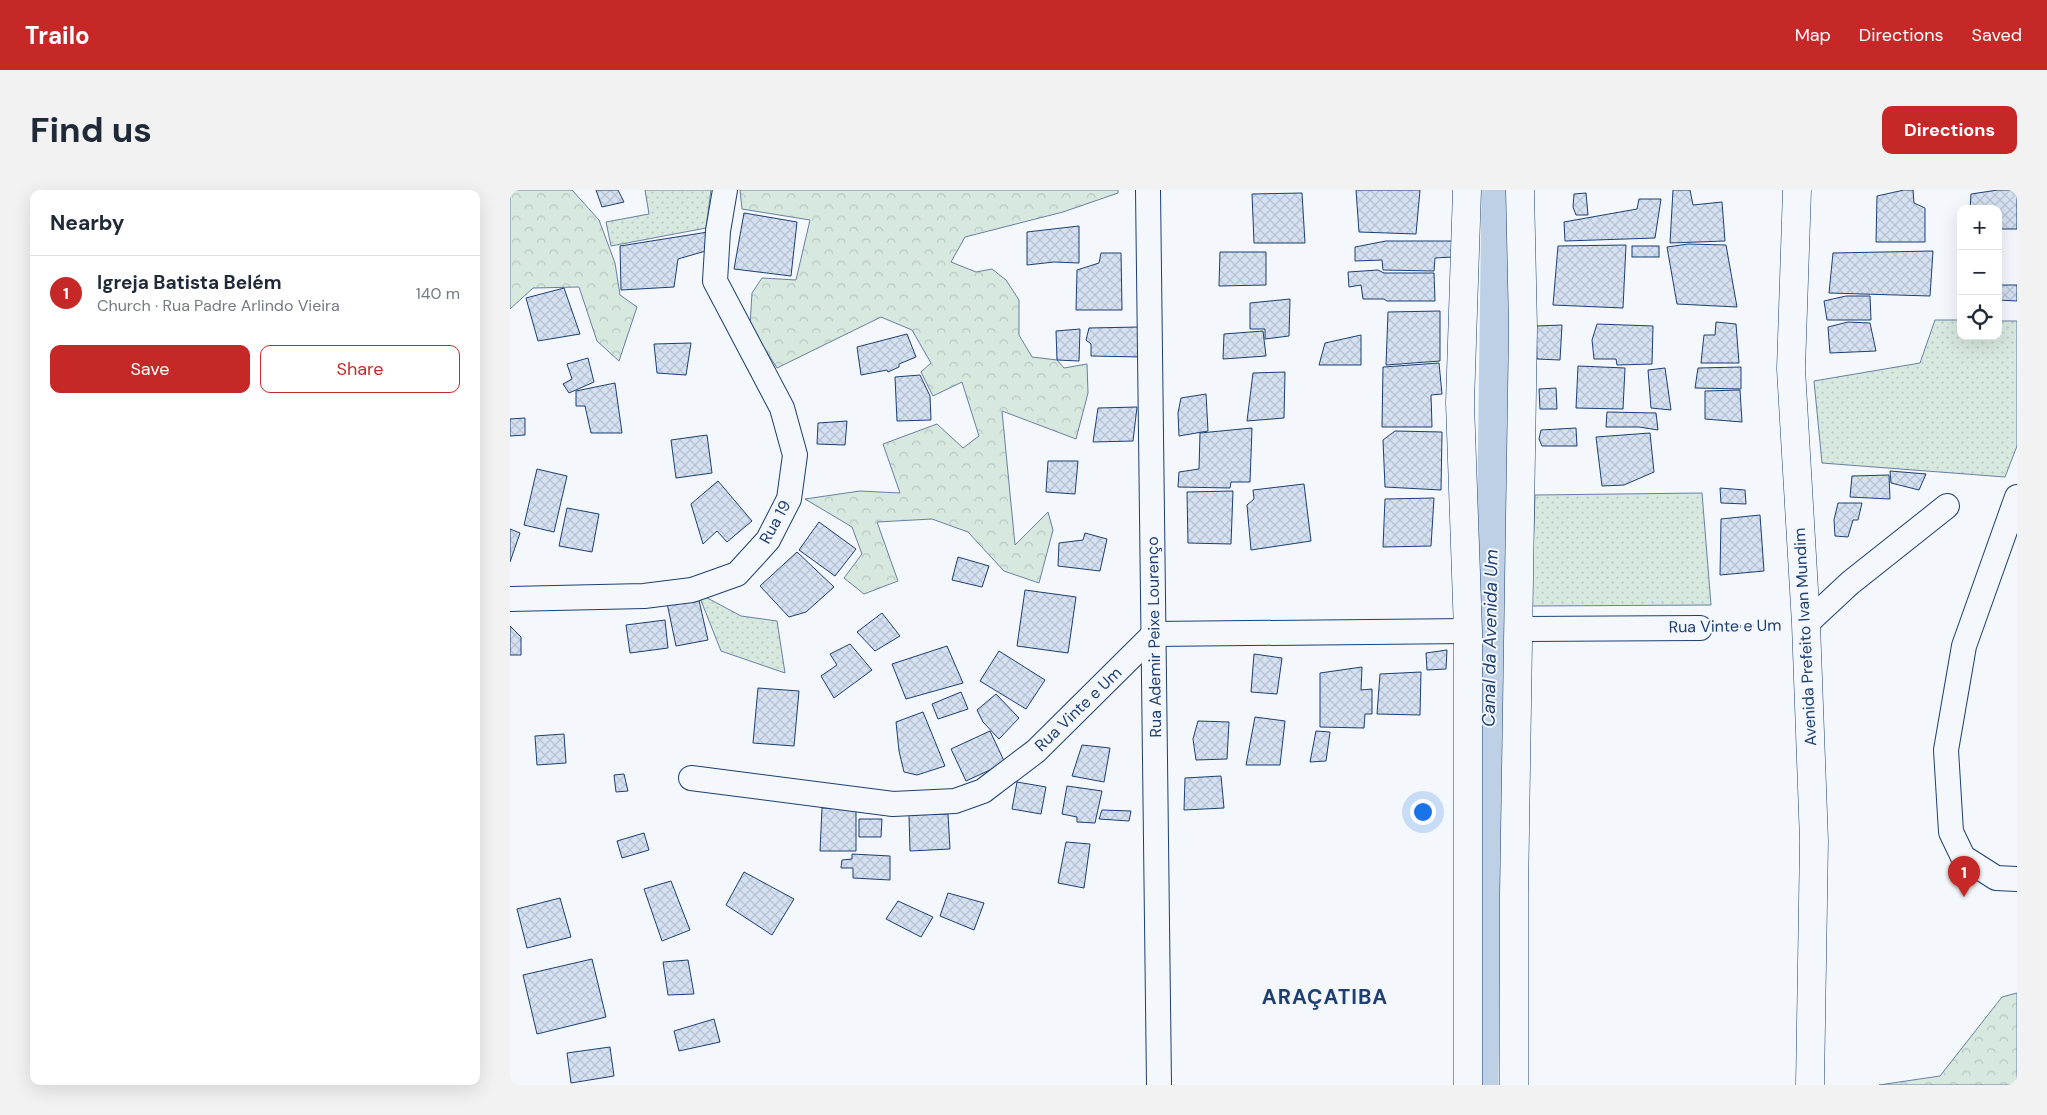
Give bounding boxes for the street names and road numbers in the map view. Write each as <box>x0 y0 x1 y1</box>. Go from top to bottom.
street label: Rua 19 <box>754 496 796 548</box>
street label: Avenida Prefeito Ivan Mundim <box>1789 527 1821 747</box>
street label: Rua Ademir Peixe Lourenço <box>1142 536 1166 738</box>
street label: Rua Vinte e Um <box>1668 615 1782 637</box>
street label: Rua Vinte e Um <box>1030 662 1126 756</box>

